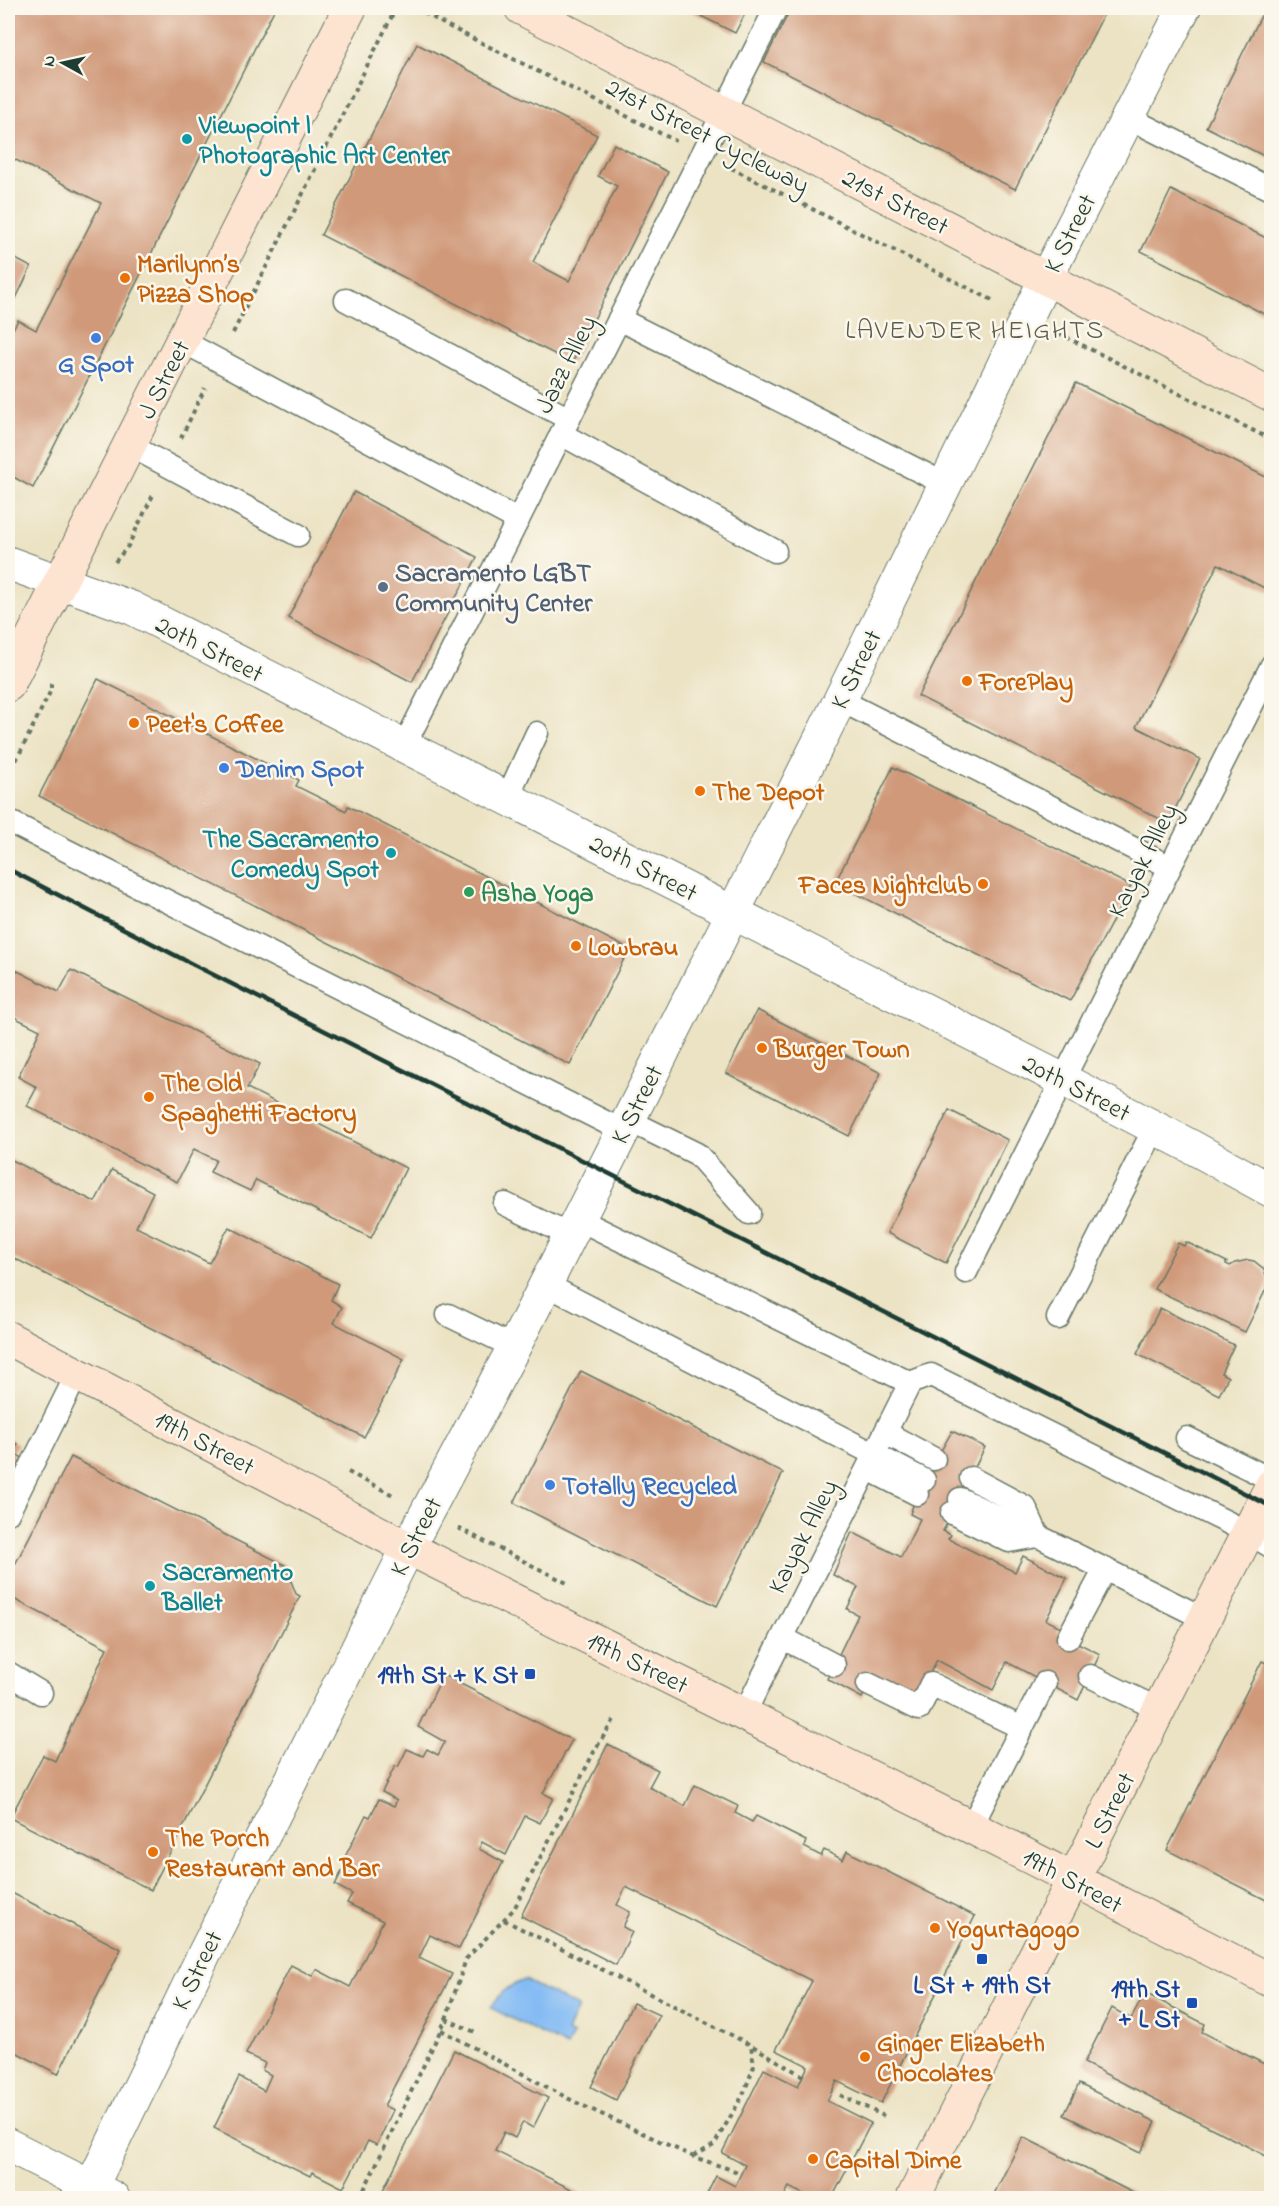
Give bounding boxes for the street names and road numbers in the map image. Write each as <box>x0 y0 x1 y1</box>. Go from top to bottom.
street label: 21st Street Cycleway <box>598 70 815 206</box>
street label: 21st Street <box>835 161 955 247</box>
street label: K Street <box>1036 188 1108 281</box>
street label: Jazz Alley <box>527 310 609 421</box>
street label: J Street <box>130 334 202 427</box>
street label: 20th Street <box>148 607 270 694</box>
street label: K Street <box>822 624 893 717</box>
street label: Kayak Alley <box>1100 798 1190 925</box>
street label: 20th Street <box>582 826 704 913</box>
street label: 20th Street <box>1015 1046 1137 1133</box>
street label: K Street <box>603 1059 675 1152</box>
street label: 19th Street <box>146 1402 261 1487</box>
street label: Kayak Alley <box>760 1474 850 1601</box>
street label: K Street <box>382 1491 454 1584</box>
street label: 19th Street <box>579 1624 694 1706</box>
street label: L Street <box>1076 1766 1147 1856</box>
street label: 19th Street <box>1014 1840 1129 1925</box>
street label: K Street <box>163 1925 234 2018</box>

